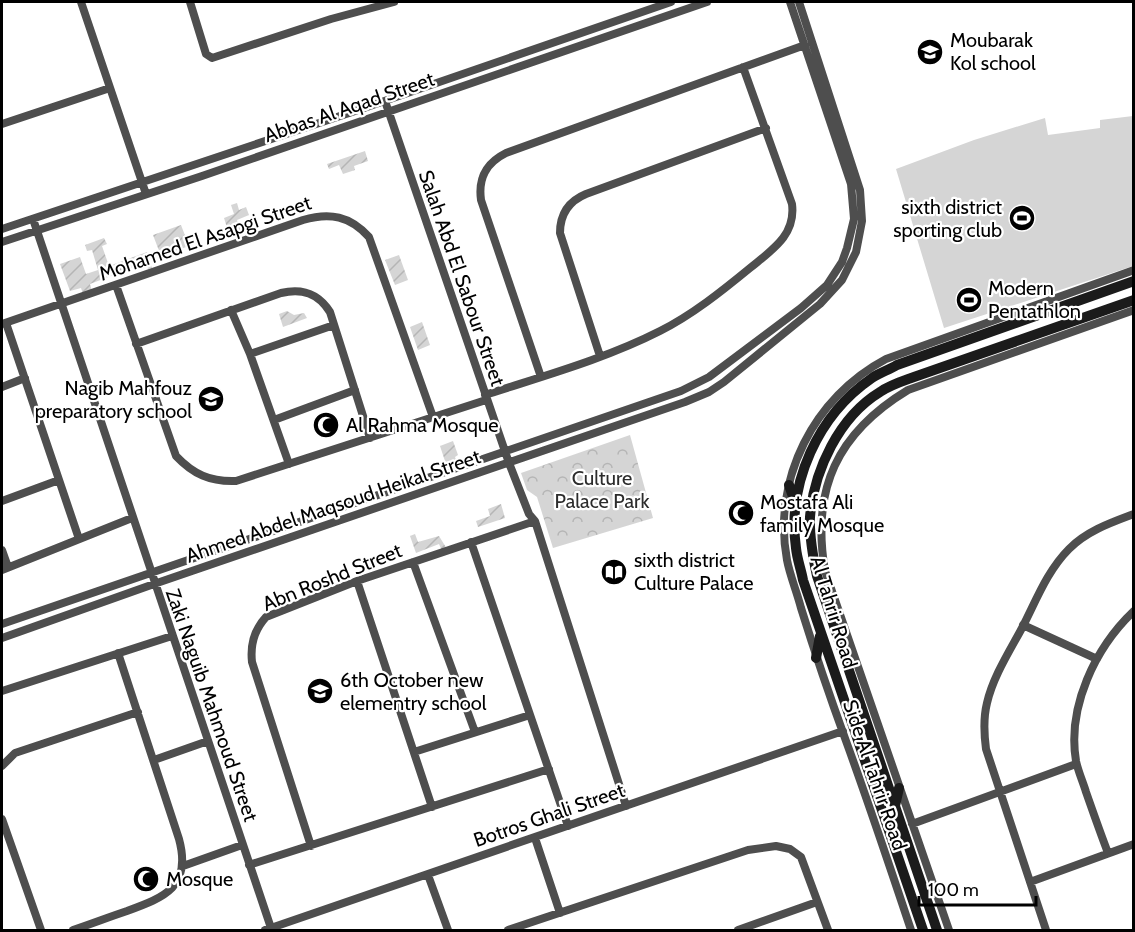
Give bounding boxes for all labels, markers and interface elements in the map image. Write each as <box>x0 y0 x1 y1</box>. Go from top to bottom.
place label: Moubarak Kol school <box>950 28 1036 75</box>
school or university icon: Moubarak Kol school <box>915 37 945 67</box>
street label: Abbas Al Aqad Street <box>261 67 437 147</box>
street label: Salah Abd El Sabour Street <box>414 167 510 389</box>
street label: Mohamed El Asapgi Street <box>96 190 315 286</box>
place label: sixth district sporting club <box>893 195 1002 242</box>
sports icon: sixth district sporting club <box>1007 203 1037 233</box>
place label: Modern Pentathlon <box>988 276 1081 323</box>
sports icon: Modern Pentathlon <box>954 285 984 315</box>
place label: Nagib Mahfouz preparatory school <box>35 376 192 423</box>
school or university icon: Nagib Mahfouz preparatory school <box>196 384 226 414</box>
mosque icon: Al Rahma Mosque <box>311 410 341 440</box>
place label: Al Rahma Mosque <box>346 413 499 437</box>
street label: Ahmed Abdel Maqsoud Heikal Street <box>182 444 484 568</box>
park label: Culture Palace Park <box>555 466 649 513</box>
place label: Mostafa Ali family Mosque <box>760 490 884 537</box>
mosque icon: Mostafa Ali family Mosque <box>726 498 756 528</box>
street label: Abn Roshd Street <box>259 538 405 616</box>
place label: sixth district Culture Palace <box>634 548 753 595</box>
street label: Al Tahrir Road <box>806 553 862 671</box>
library icon: sixth district Culture Palace <box>599 557 629 587</box>
street label: Zaki Naguib Mahmoud Street <box>161 586 263 825</box>
place label: 6th October new elementry school <box>340 668 487 715</box>
school or university icon: 6th October new elementry school <box>305 676 335 706</box>
street label: Side Al Tahrir Road <box>838 697 912 853</box>
street label: Botros Ghali Street <box>470 778 628 852</box>
mosque icon: Mosque <box>131 864 161 894</box>
place label: Mosque <box>166 867 233 891</box>
scale bar <box>919 869 1036 907</box>
text: 100 m <box>928 879 979 901</box>

